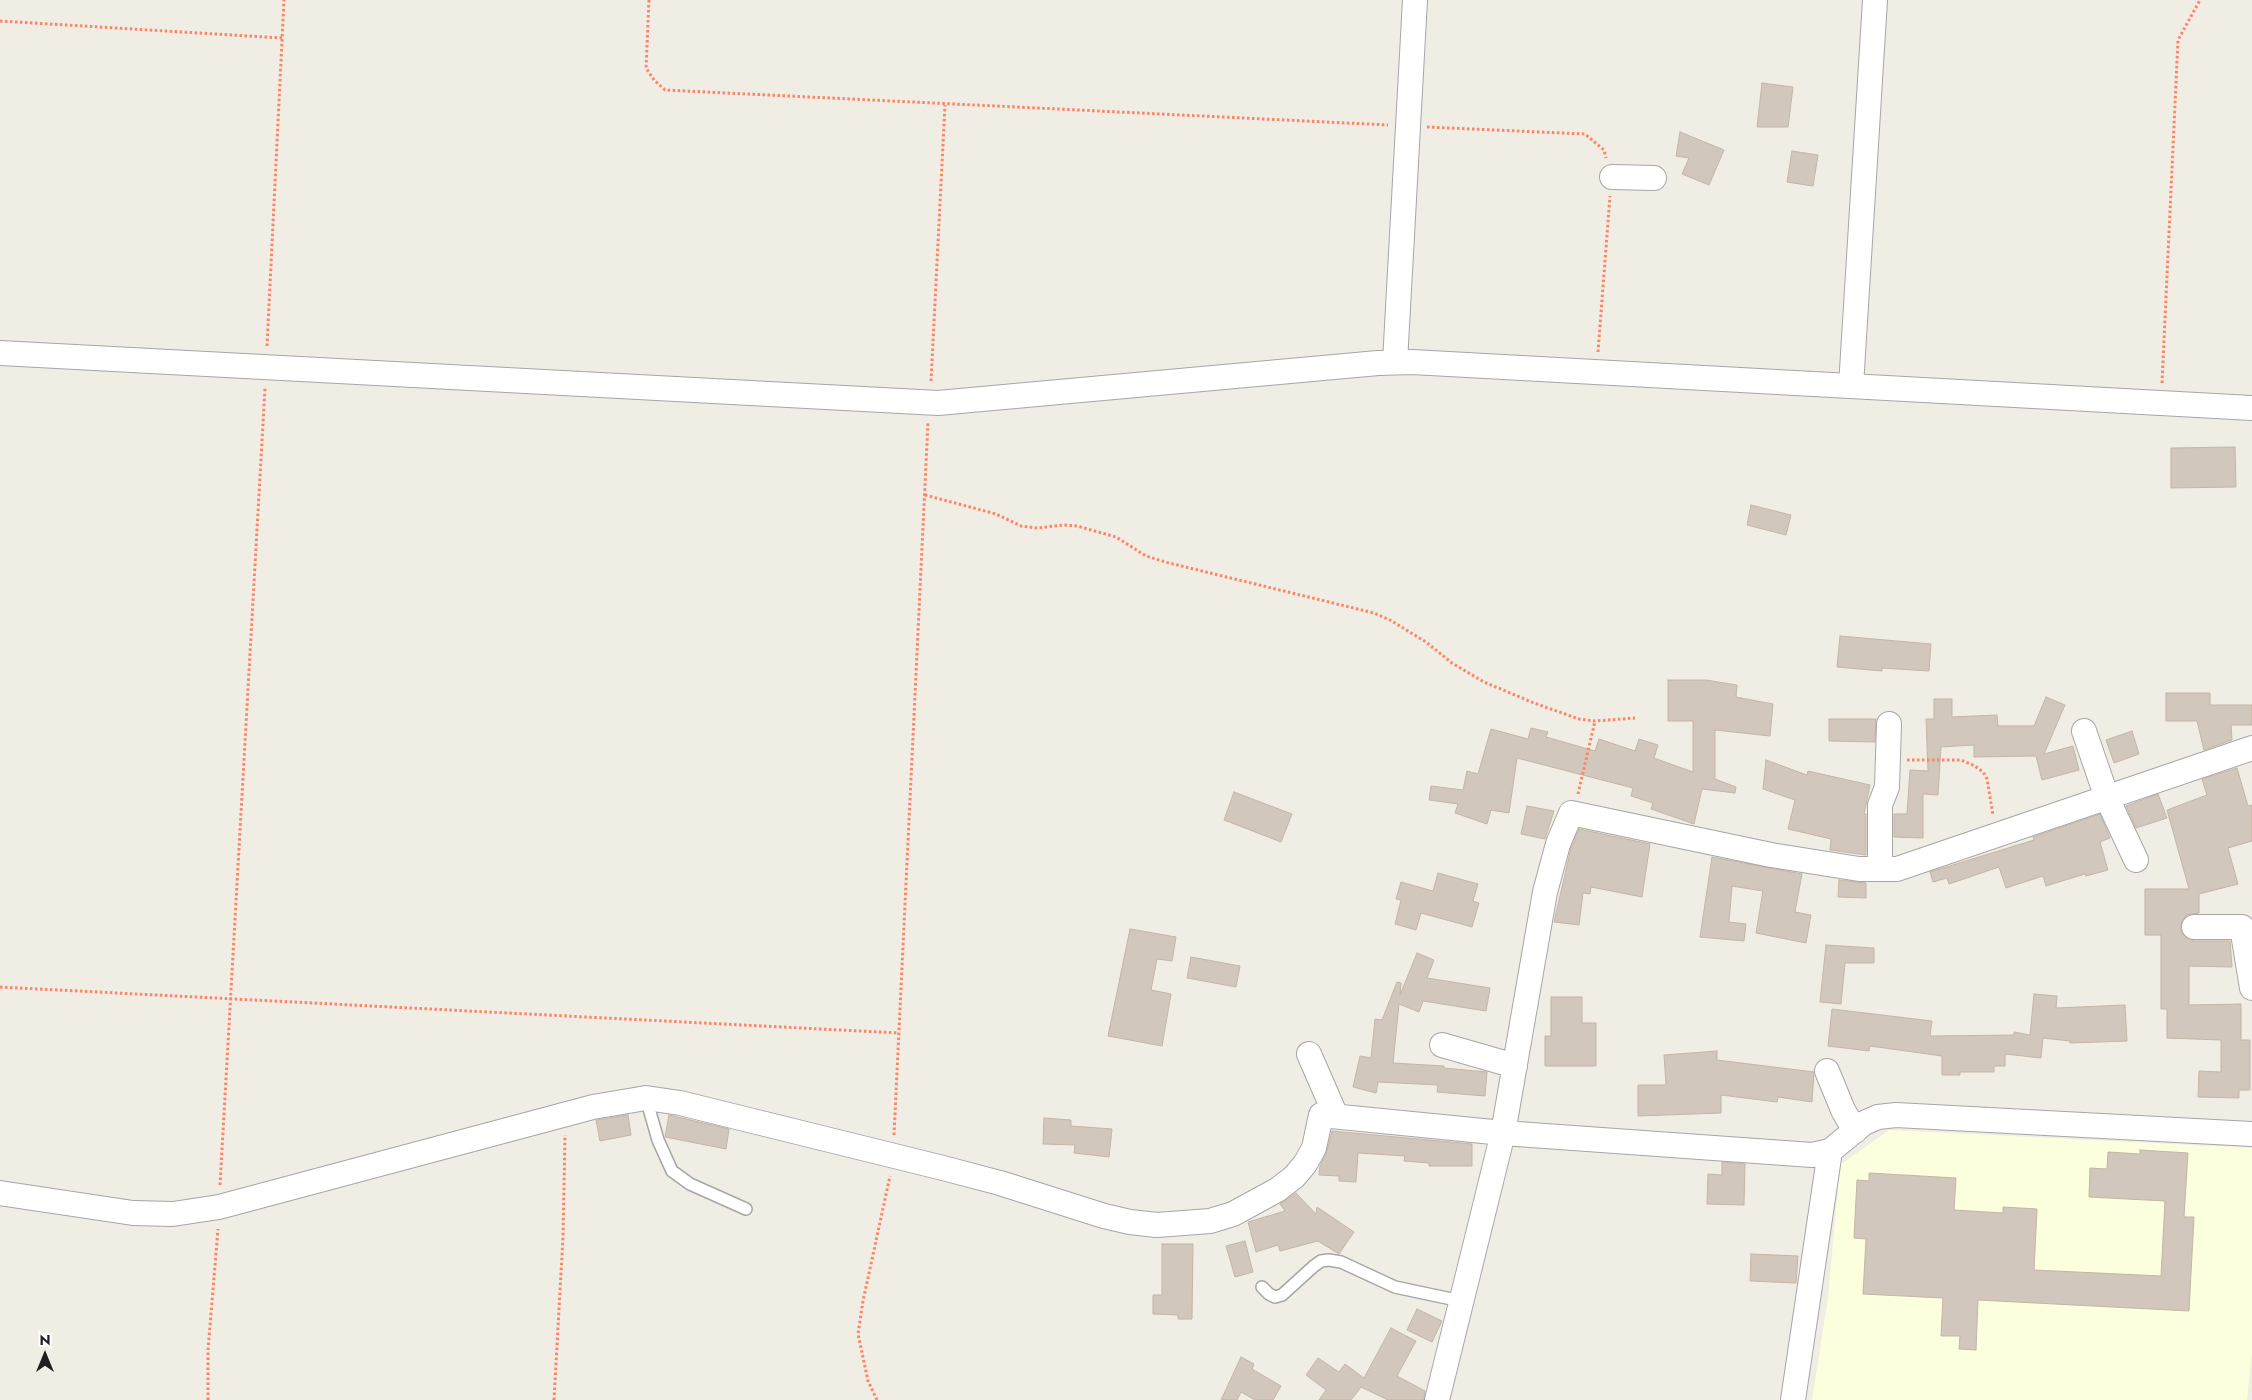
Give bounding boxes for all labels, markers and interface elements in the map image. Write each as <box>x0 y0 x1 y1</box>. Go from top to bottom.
north arrow <box>20 1330 70 1380</box>
text: N <box>39 1330 51 1350</box>

